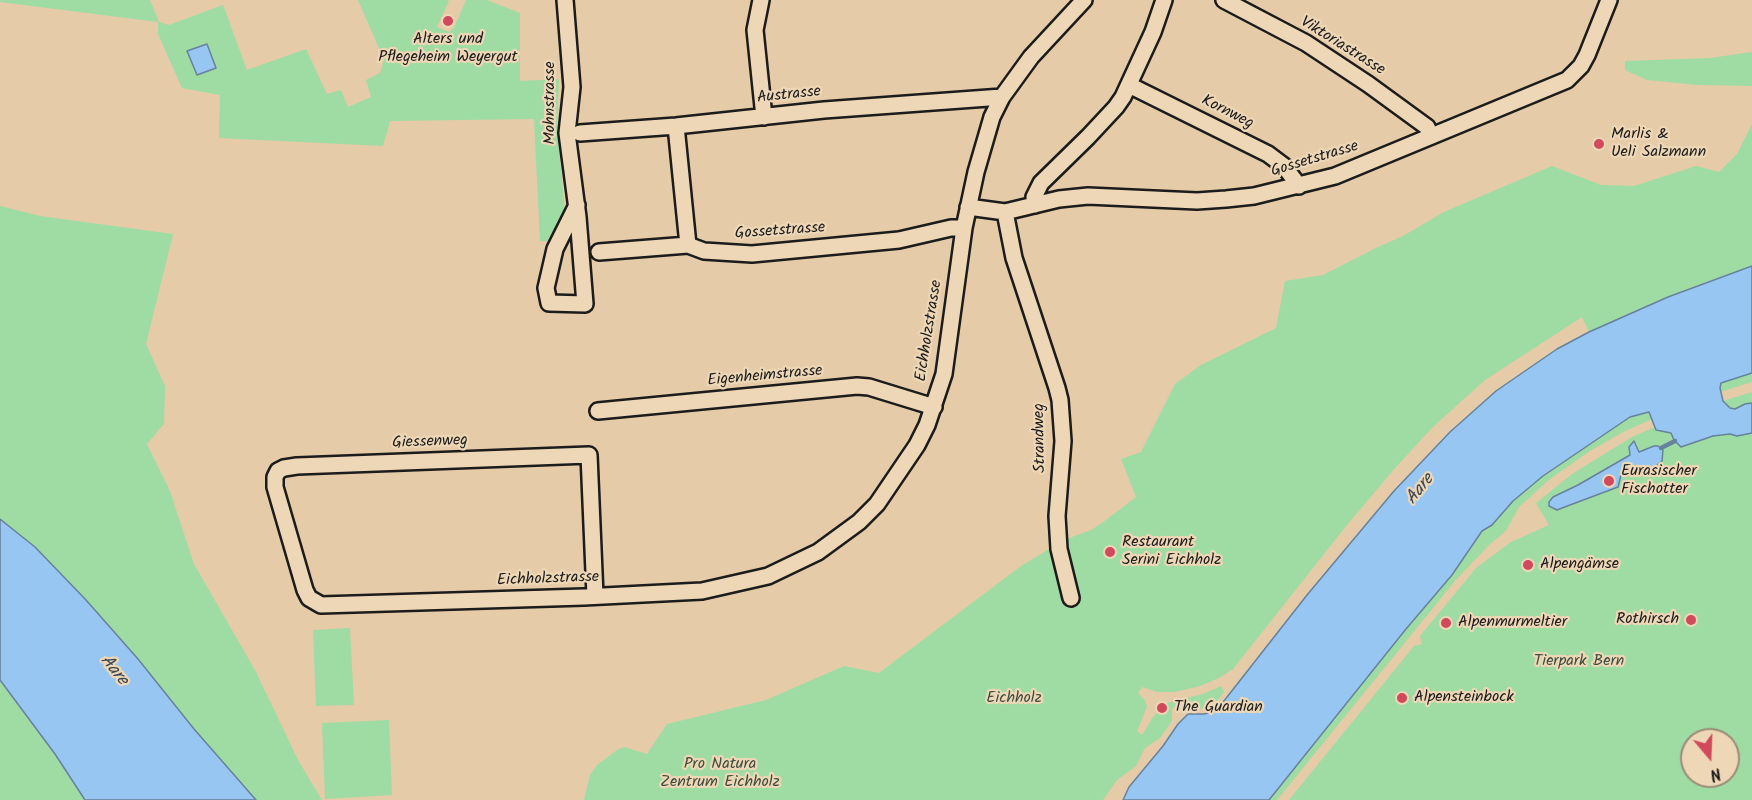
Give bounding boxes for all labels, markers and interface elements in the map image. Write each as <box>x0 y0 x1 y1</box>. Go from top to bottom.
street label: Viktoriastrasse <box>1296 13 1388 81</box>
marker: Alters und Pflegeheim Weyergut <box>441 14 455 28</box>
place label: Alters und Pflegeheim Weyergut <box>378 30 518 68</box>
street label: Mohnstrasse <box>541 61 561 145</box>
street label: Austrasse <box>756 83 822 109</box>
street label: Kornweg <box>1198 92 1256 134</box>
place label: Marlis & Ueli Salzmann <box>1611 125 1706 163</box>
marker: Marlis & Ueli Salzmann <box>1592 137 1606 151</box>
street label: Gossetstrasse <box>1269 138 1361 182</box>
street label: Gossetstrasse <box>734 219 826 245</box>
street label: Eichholzstrasse <box>913 279 947 383</box>
street label: Eigenheimstrasse <box>707 362 823 392</box>
street label: Strandweg <box>1031 403 1051 473</box>
street label: Giessenweg <box>392 432 468 454</box>
place label: Eurasischer Fischotter <box>1621 462 1696 500</box>
water label: Aare <box>1402 470 1440 510</box>
marker: Eurasischer Fischotter <box>1602 474 1616 488</box>
place label: Restaurant Serini Eichholz <box>1122 533 1221 571</box>
marker: Restaurant Serini Eichholz <box>1103 545 1117 559</box>
place label: Alpengämse <box>1540 555 1619 575</box>
marker: Alpengämse <box>1521 558 1535 572</box>
street label: Eichholzstrasse <box>497 569 599 591</box>
place label: Rothirsch <box>1616 610 1679 630</box>
place label: Alpenmurmeltier <box>1458 613 1567 633</box>
marker: Rothirsch <box>1684 613 1698 627</box>
marker: Alpenmurmeltier <box>1439 616 1453 630</box>
water label: Aare <box>94 651 132 691</box>
park label: Tierpark Bern <box>1534 652 1624 672</box>
place label: Alpensteinbock <box>1414 688 1514 708</box>
park label: Eichholz <box>986 689 1042 709</box>
marker: Alpensteinbock <box>1395 691 1409 705</box>
place label: The Guardian <box>1174 698 1263 718</box>
marker: The Guardian <box>1155 701 1169 715</box>
north arrow <box>1680 728 1740 788</box>
park label: Pro Natura Zentrum Eichholz <box>660 755 780 793</box>
text: N <box>1707 760 1724 787</box>

